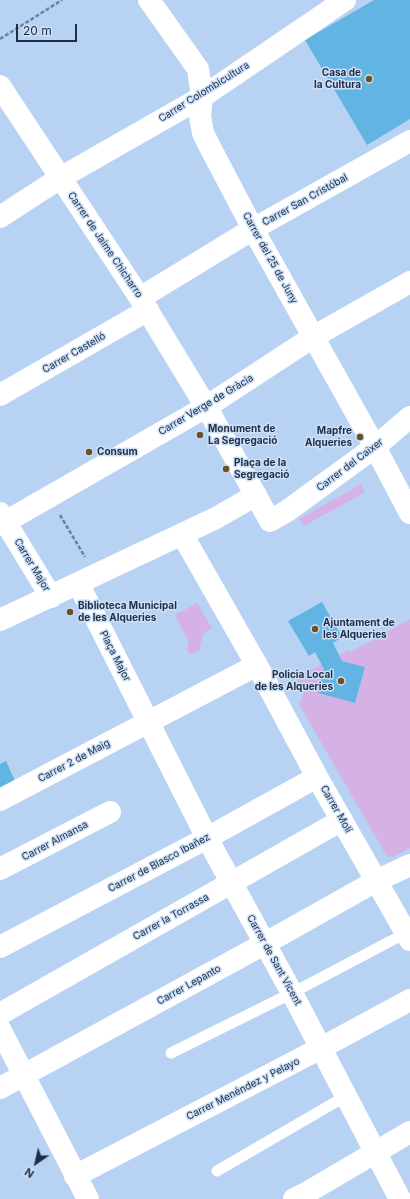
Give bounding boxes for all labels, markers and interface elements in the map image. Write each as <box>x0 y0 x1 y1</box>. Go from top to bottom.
scale bar <box>18 16 79 42</box>
text: 20 m <box>23 23 52 38</box>
street label: Carrer Colombicultura <box>156 59 252 125</box>
place label: Casa de la Cultura <box>314 67 361 90</box>
marker: Casa de la Cultura <box>364 74 374 84</box>
street label: Carrer San Cristóbal <box>260 171 350 229</box>
street label: Carrer de Jaime Chicharro <box>65 190 145 300</box>
street label: Carrer del 25 de Juny <box>240 210 300 306</box>
street label: Carrer Castelló <box>40 330 108 376</box>
street label: Carrer Verge de Gràcia <box>156 372 256 438</box>
place label: Monument de La Segregació <box>208 423 277 446</box>
place label: Mapfre Alqueries <box>305 425 352 448</box>
marker: Monument de La Segregació <box>195 430 205 440</box>
marker: Mapfre Alqueries <box>355 432 365 442</box>
street label: Carrer del Caixer <box>314 436 386 494</box>
place label: Consum <box>97 446 138 458</box>
marker: Consum <box>84 447 94 457</box>
place label: Plaça de la Segregació <box>234 457 289 480</box>
marker: Plaça de la Segregació <box>221 464 231 474</box>
street label: Carrer Major <box>11 536 53 594</box>
place label: Biblioteca Municipal de les Alqueries <box>78 600 177 624</box>
marker: Biblioteca Municipal de les Alqueries <box>65 607 75 617</box>
place label: Ajuntament de les Alqueries <box>323 617 395 640</box>
marker: Ajuntament de les Alqueries <box>310 624 320 634</box>
street label: Plaça Major <box>97 629 133 683</box>
place label: Policia Local de les Alqueries <box>255 669 333 692</box>
marker: Policia Local de les Alqueries <box>336 676 346 686</box>
street label: Carrer 2 de Maig <box>36 737 112 785</box>
street label: Carrer Molí <box>318 783 354 835</box>
street label: Carrer Almansa <box>20 818 90 864</box>
street label: Carrer de Blasco Ibañez <box>106 831 212 895</box>
street label: Carrer la Torrassa <box>131 891 211 943</box>
street label: Carrer de Sant Vicent <box>244 913 304 1007</box>
street label: Carrer Lepanto <box>155 962 223 1008</box>
street label: Carrer Menéndez y Pelayo <box>184 1055 302 1123</box>
north arrow <box>16 1143 56 1183</box>
text: N <box>22 1165 37 1181</box>

